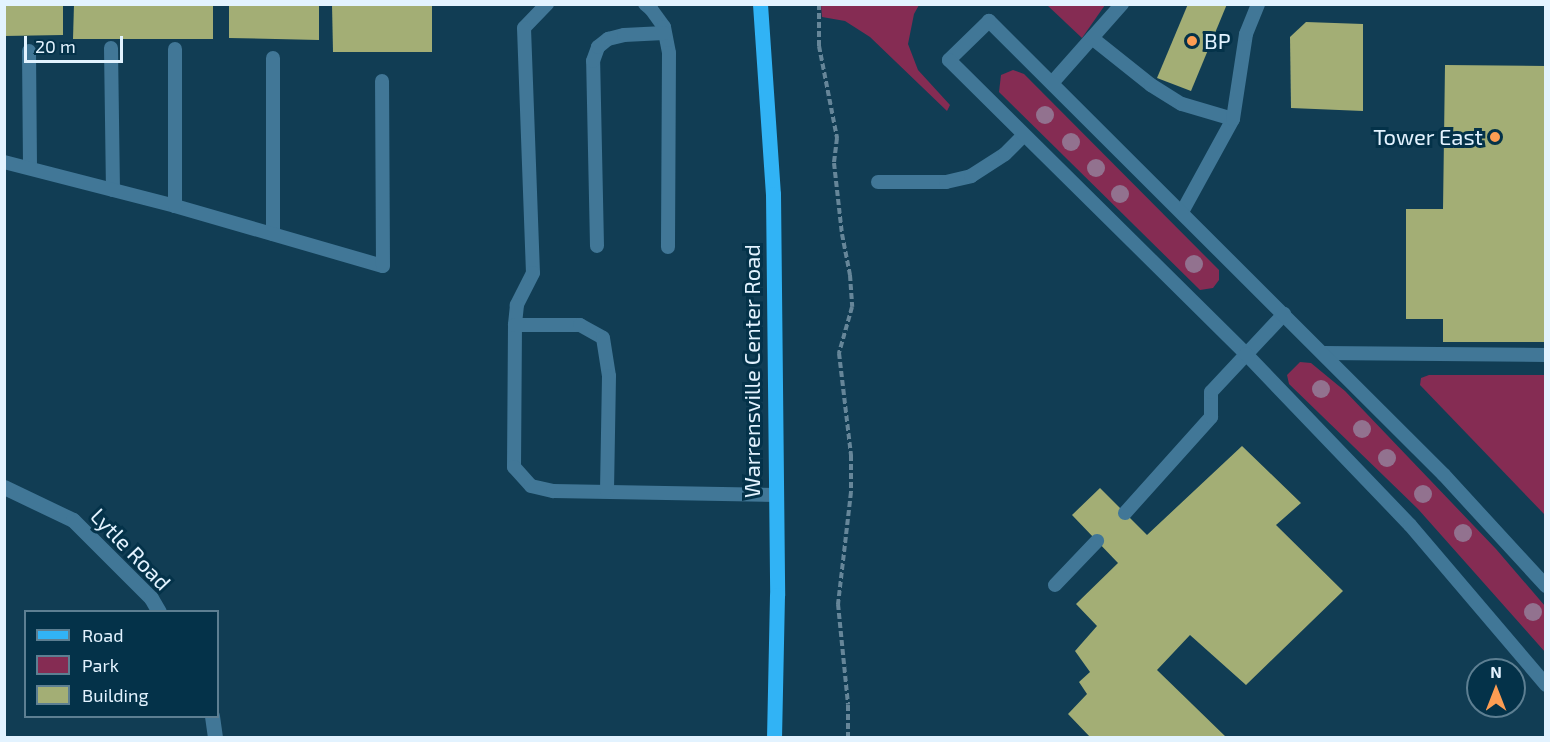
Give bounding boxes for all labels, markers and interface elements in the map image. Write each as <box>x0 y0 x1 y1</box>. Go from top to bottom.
scale bar <box>27 24 126 62</box>
place label: BP <box>1204 28 1231 54</box>
marker: BP <box>1185 34 1199 48</box>
text: 20 m <box>35 35 76 57</box>
place label: Tower East <box>1373 124 1483 150</box>
marker: Tower East <box>1488 130 1502 144</box>
street label: Warrensville Center Road <box>739 244 765 498</box>
street label: Lytle Road <box>85 503 177 595</box>
legend <box>24 610 219 718</box>
text: Road <box>82 624 123 646</box>
text: Park <box>82 654 119 676</box>
north arrow <box>1466 658 1526 718</box>
text: N <box>1490 662 1502 681</box>
text: Building <box>82 684 149 706</box>

